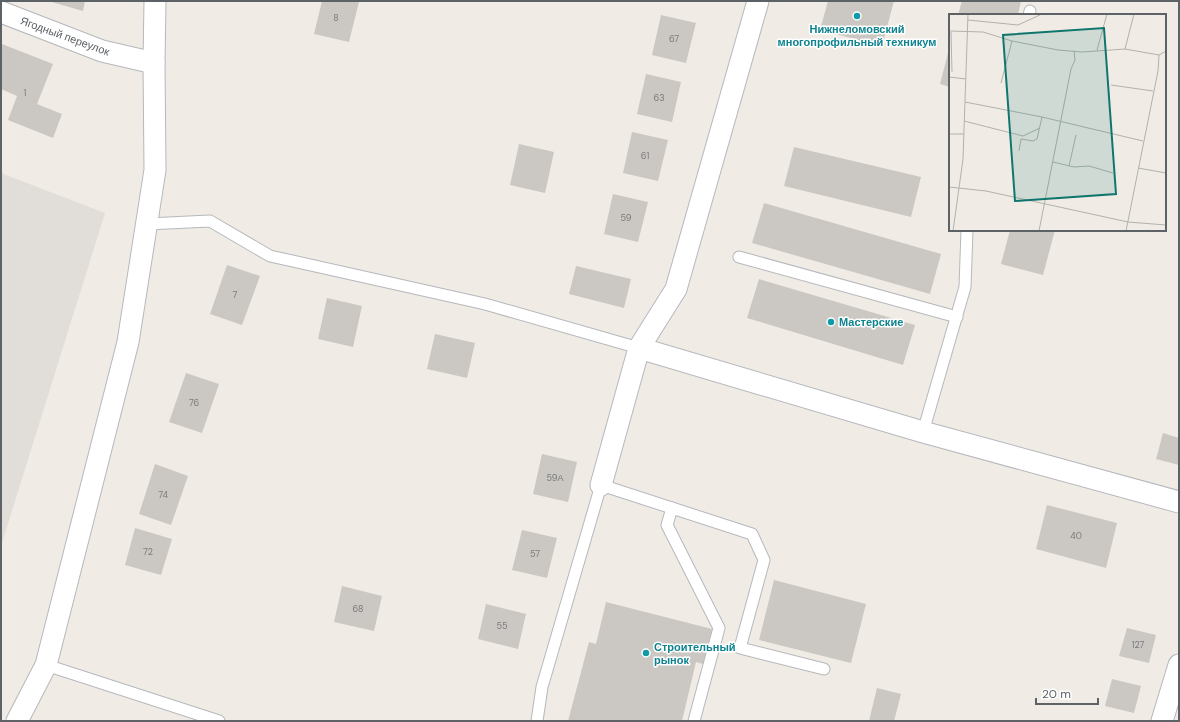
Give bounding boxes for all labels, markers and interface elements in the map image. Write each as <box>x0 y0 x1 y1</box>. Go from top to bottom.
marker: Нижнеломовский многопрофильный техникум <box>852 11 862 21</box>
house number: 8 <box>333 12 339 24</box>
street label: Ягодный переулок <box>18 13 112 59</box>
inset map <box>949 14 1166 231</box>
place label: Нижнеломовский многопрофильный техникум <box>778 22 936 49</box>
house number: 67 <box>669 33 679 45</box>
house number: 1 <box>24 87 27 99</box>
house number: 63 <box>654 92 664 104</box>
house number: 61 <box>641 150 649 162</box>
house number: 59 <box>621 212 632 224</box>
house number: 7 <box>233 289 238 301</box>
place label: Мастерские <box>839 315 903 329</box>
marker: Мастерские <box>826 317 836 327</box>
house number: 76 <box>189 397 199 409</box>
house number: 59А <box>547 472 563 484</box>
house number: 74 <box>158 489 168 501</box>
house number: 40 <box>1070 530 1082 542</box>
house number: 72 <box>143 546 153 558</box>
house number: 57 <box>530 548 540 560</box>
house number: 68 <box>352 603 364 615</box>
house number: 55 <box>497 620 507 632</box>
house number: 127 <box>1132 639 1145 651</box>
place label: Строительный рынок <box>654 640 736 667</box>
marker: Строительный рынок <box>641 648 651 658</box>
scale bar <box>1036 680 1098 706</box>
text: 20 m <box>1042 686 1071 702</box>

